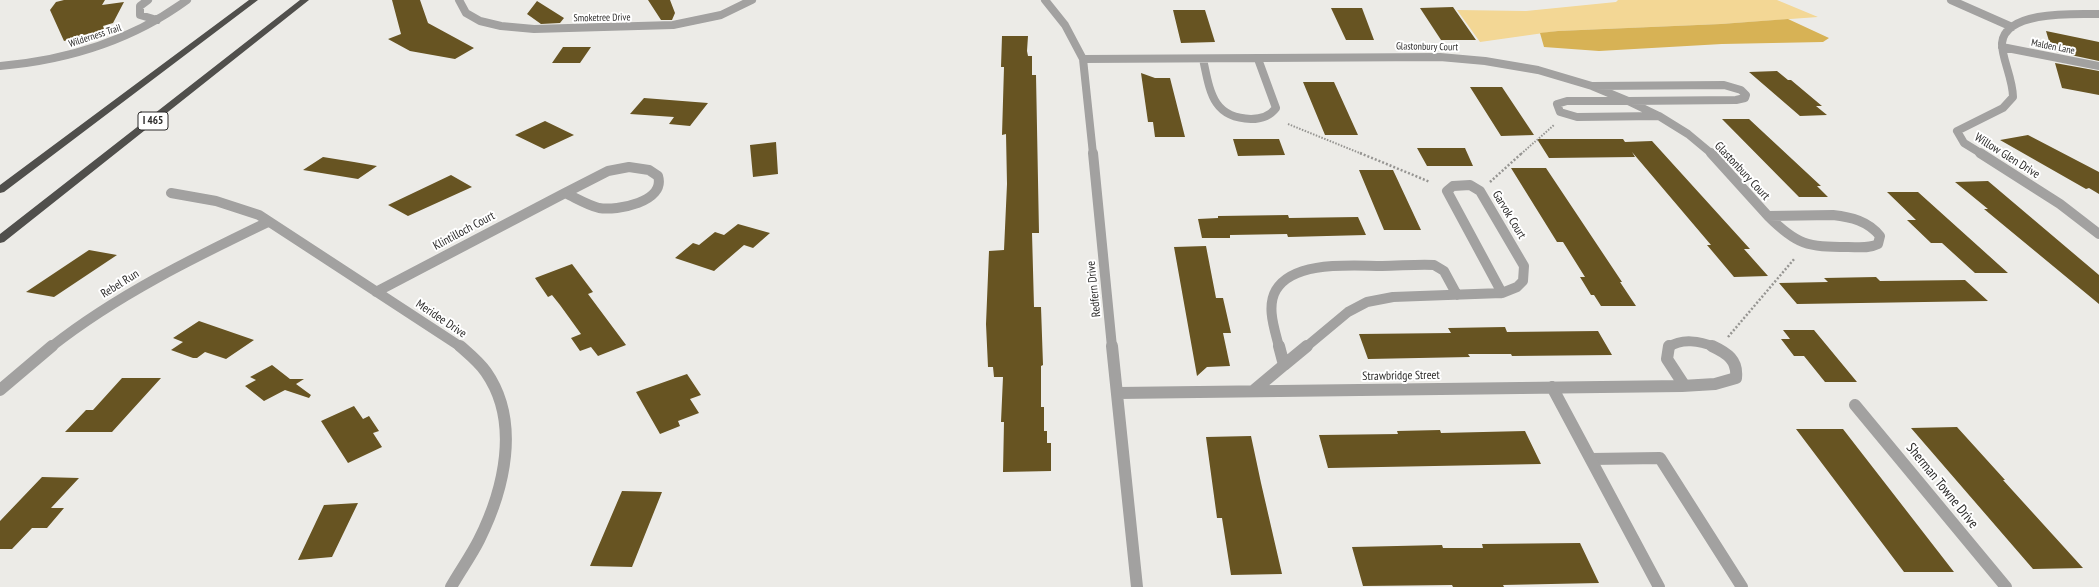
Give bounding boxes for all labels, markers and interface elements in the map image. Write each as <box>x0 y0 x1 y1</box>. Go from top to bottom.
street label: Smoketree Drive <box>573 12 631 24</box>
street label: Wilderness Trail <box>67 22 123 50</box>
street label: Malden Lane <box>2030 37 2076 57</box>
street label: Glastonbury Court <box>1396 40 1458 54</box>
road number: I 465 <box>138 112 168 130</box>
street label: Willow Glen Drive <box>1972 130 2042 182</box>
street label: Glastonbury Court <box>1711 139 1773 203</box>
street label: Garvok Court <box>1489 188 1529 242</box>
street label: Klintilloch Court <box>431 209 497 253</box>
street label: Redfern Drive <box>1084 260 1104 318</box>
street label: Rebel Run <box>98 267 142 301</box>
street label: Meridee Drive <box>413 297 469 341</box>
street label: Strawbridge Street <box>1362 368 1440 384</box>
street label: Sherman Towne Drive <box>1902 440 1982 532</box>

